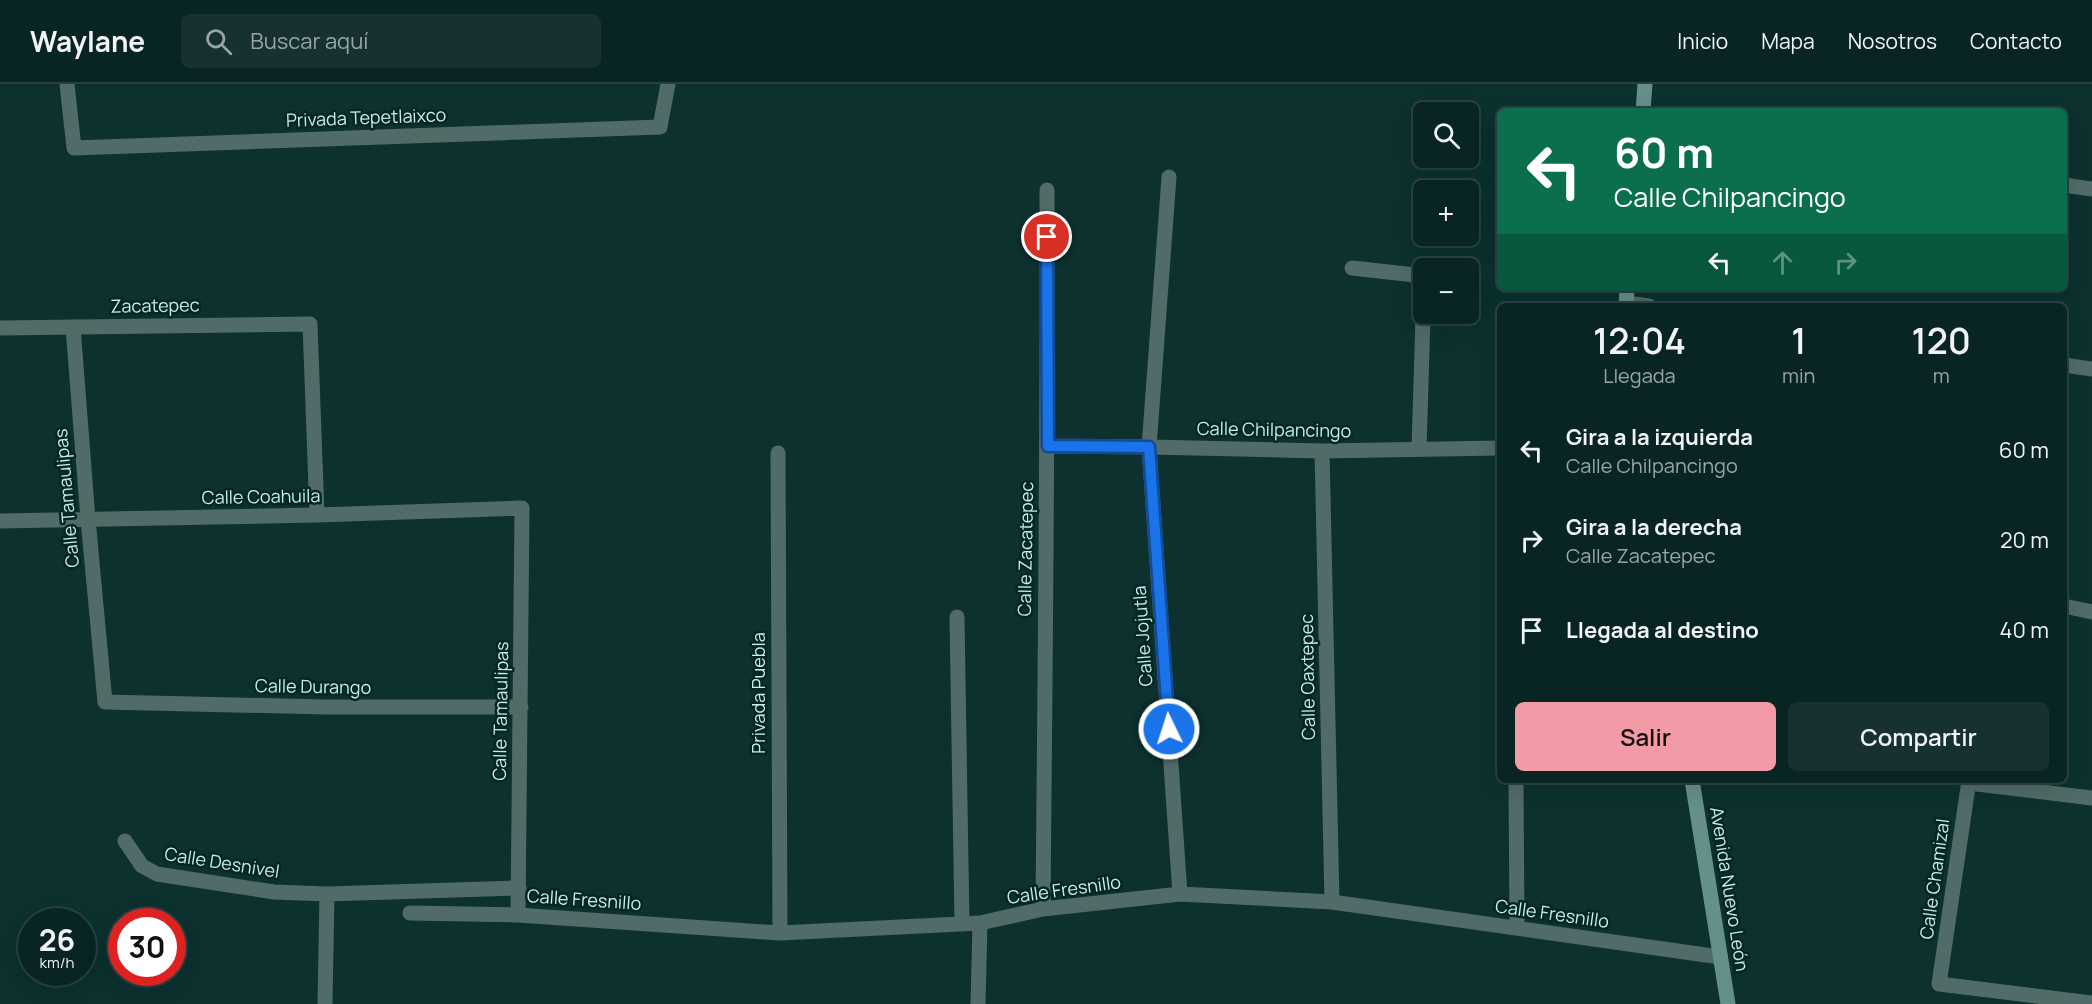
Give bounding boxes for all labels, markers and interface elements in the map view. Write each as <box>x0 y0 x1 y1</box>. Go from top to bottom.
search box <box>181 14 601 68</box>
text: Waylane <box>30 22 145 60</box>
icon: search <box>202 25 235 58</box>
text: Buscar aquí <box>250 26 368 56</box>
text: Inicio <box>1677 27 1728 55</box>
text: Mapa <box>1761 27 1815 55</box>
text: Nosotros <box>1848 27 1937 55</box>
text: Contacto <box>1970 27 2062 55</box>
street label: Privada Tepetlaixco <box>285 102 446 132</box>
map controls <box>1413 102 1479 324</box>
button: search <box>1413 102 1479 168</box>
text: 60 m <box>1614 123 1714 181</box>
icon: left <box>1515 132 1593 210</box>
text: Calle Chilpancingo <box>1614 178 1846 215</box>
button: + <box>1413 180 1479 246</box>
pin <box>1021 211 1072 262</box>
icon: arrive <box>1030 220 1063 253</box>
icon: left <box>1703 246 1736 279</box>
icon: ahead <box>1766 246 1799 279</box>
icon: right <box>1829 246 1862 279</box>
button: − <box>1413 258 1479 324</box>
street label: Zacatepec <box>110 292 200 318</box>
text: 12:04 <box>1593 316 1686 365</box>
text: 1 <box>1791 316 1806 365</box>
text: 120 <box>1912 316 1971 365</box>
text: Llegada <box>1603 362 1676 389</box>
text: min <box>1782 362 1815 389</box>
text: m <box>1933 362 1950 389</box>
street label: Calle Chilpancingo <box>1197 416 1351 442</box>
text: Gira a la izquierda <box>1566 422 1753 452</box>
street label: Calle Tamaulipas <box>48 428 84 569</box>
icon: left <box>1515 434 1548 467</box>
text: 60 m <box>1999 435 2049 465</box>
text: Calle Chilpancingo <box>1566 452 1738 479</box>
street label: Calle Zacatepec <box>1012 481 1038 616</box>
street label: Calle Coahuila <box>201 483 321 509</box>
text: Gira a la derecha <box>1566 512 1742 542</box>
icon: right <box>1515 524 1548 557</box>
text: 20 m <box>2000 525 2049 555</box>
text: Calle Zacatepec <box>1566 542 1716 569</box>
street label: Calle Jojutla <box>1127 585 1157 687</box>
street label: Calle Oaxtepec <box>1294 614 1320 740</box>
icon: arrive <box>1515 614 1548 647</box>
text: Llegada al destino <box>1566 615 1759 645</box>
text: 40 m <box>2000 615 2049 645</box>
street label: Privada Puebla <box>746 632 770 754</box>
street label: Calle Tamaulipas <box>487 641 513 781</box>
street label: Calle Durango <box>255 673 371 699</box>
position arrow <box>1137 697 1201 761</box>
button: Salir <box>1515 702 1776 771</box>
button: Compartir <box>1788 702 2049 771</box>
street label: Avenida Nuevo León <box>1705 805 1755 973</box>
street label: Calle Chamizal <box>1914 817 1954 941</box>
street label: Calle Desnivel <box>163 841 281 883</box>
street label: Calle Fresnillo <box>1005 869 1122 909</box>
street label: Calle Fresnillo <box>526 883 642 915</box>
street label: Calle Fresnillo <box>1494 893 1611 933</box>
speed limit sign: 30 <box>108 908 186 986</box>
text: 26 <box>39 919 75 960</box>
text: km/h <box>40 952 74 973</box>

